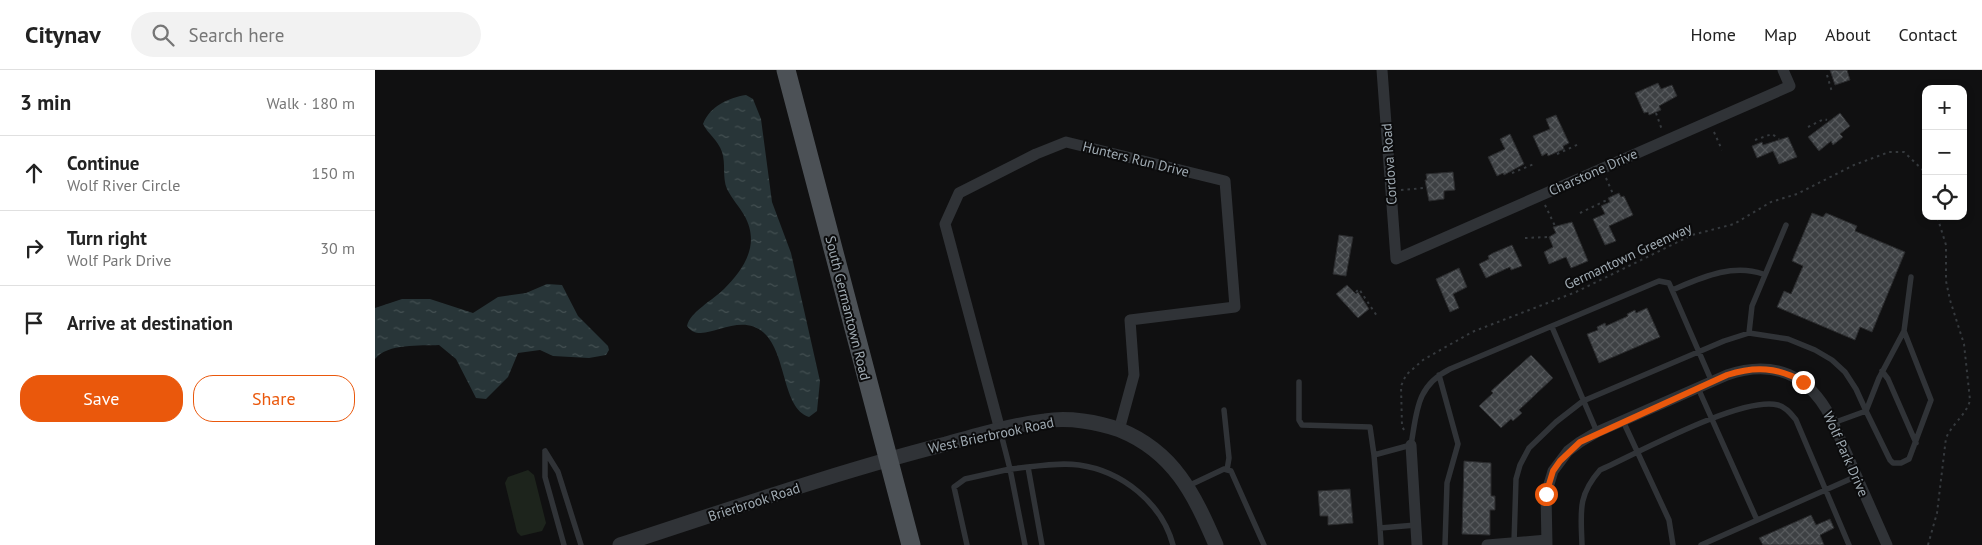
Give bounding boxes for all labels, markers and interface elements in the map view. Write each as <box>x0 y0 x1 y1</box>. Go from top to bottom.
search box <box>131 12 481 57</box>
text: Citynav <box>25 19 101 50</box>
icon: search <box>149 21 177 49</box>
text: Search here <box>189 23 284 47</box>
text: Home <box>1690 23 1736 46</box>
text: Map <box>1764 23 1797 46</box>
text: About <box>1825 23 1871 46</box>
text: Contact <box>1899 23 1957 46</box>
map controls <box>1922 85 1967 220</box>
button: + <box>1922 85 1967 130</box>
text: 3 min <box>20 89 71 116</box>
text: Walk · 180 m <box>266 93 355 113</box>
street label: Cordova Road <box>1377 123 1401 205</box>
button: − <box>1922 130 1967 175</box>
street label: Hunters Run Drive <box>1081 137 1191 181</box>
street label: Charstone Drive <box>1546 144 1640 200</box>
text: Continue <box>67 151 139 175</box>
icon: ahead <box>20 159 48 187</box>
text: 150 m <box>312 163 355 183</box>
text: Wolf River Circle <box>67 175 180 195</box>
button: locate <box>1922 175 1967 220</box>
street label: Germantown Greenway <box>1561 218 1695 293</box>
text: Turn right <box>67 226 147 250</box>
icon: right <box>20 234 48 262</box>
street label: South Germantown Road <box>821 234 875 382</box>
text: 30 m <box>320 238 355 258</box>
text: Wolf Park Drive <box>67 250 171 270</box>
icon: arrive <box>20 309 48 337</box>
text: Arrive at destination <box>67 311 233 335</box>
route end <box>1792 371 1815 394</box>
button: Save <box>20 375 183 422</box>
button: Share <box>193 375 355 422</box>
street label: Wolf Park Drive <box>1819 409 1873 499</box>
street label: West Brierbrook Road <box>927 413 1055 457</box>
street label: Brierbrook Road <box>706 479 802 525</box>
route start <box>1535 483 1558 506</box>

